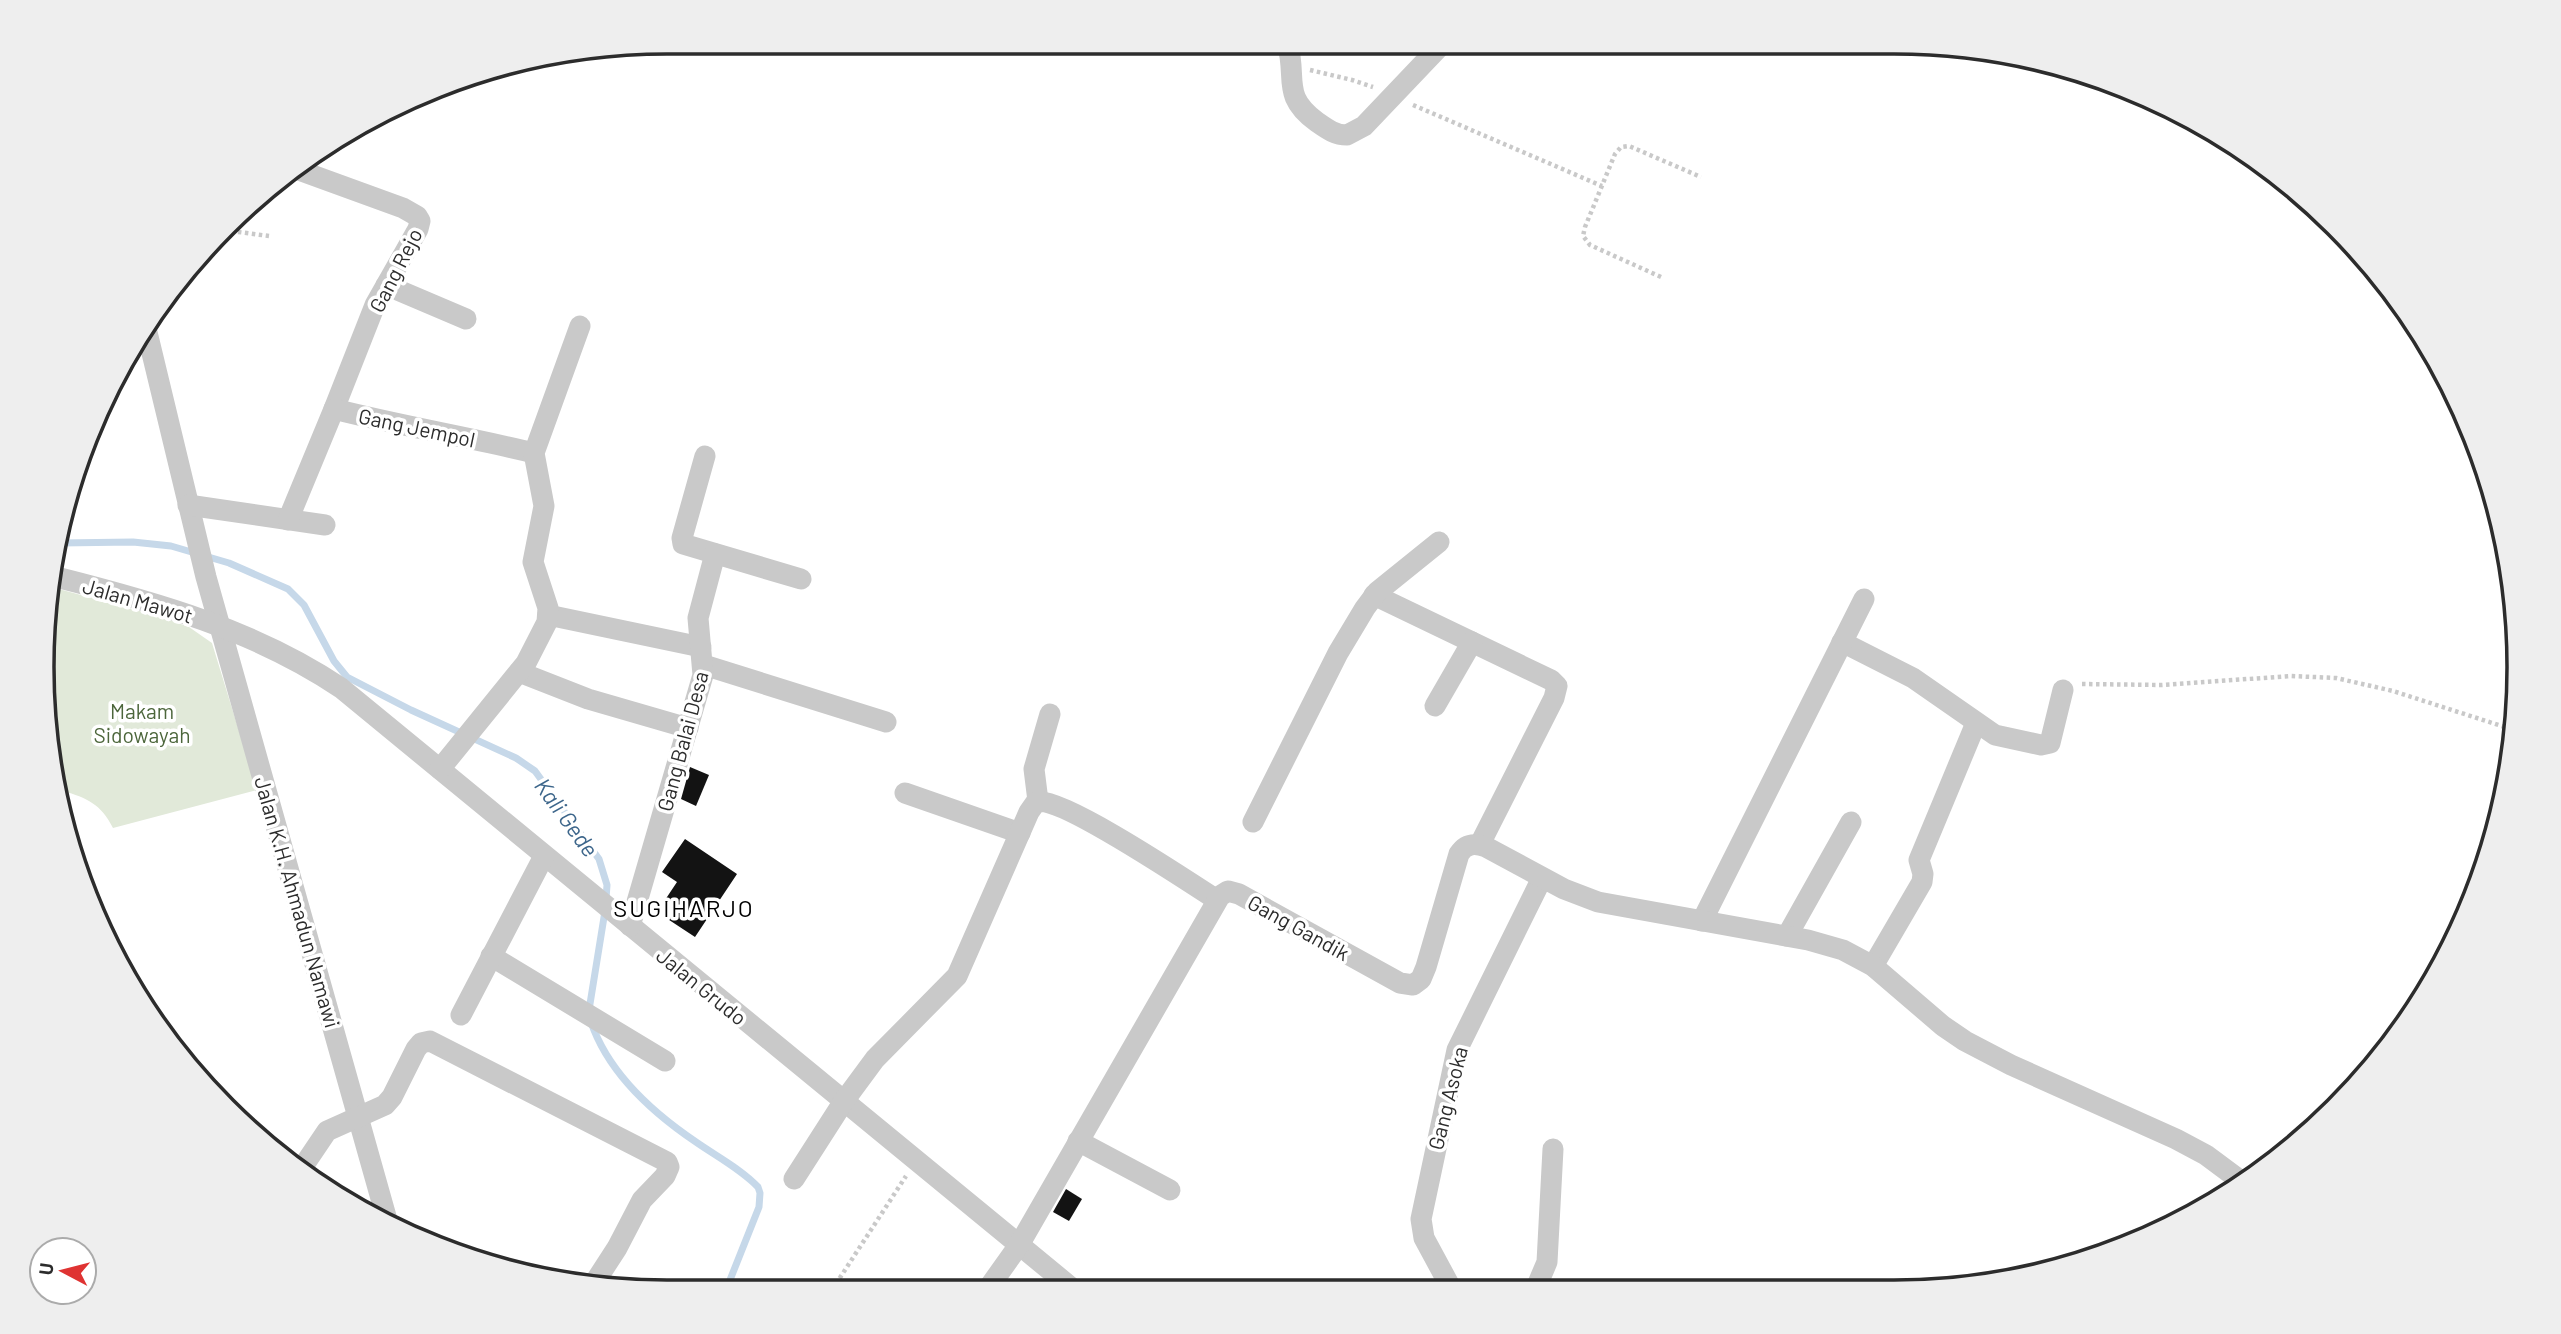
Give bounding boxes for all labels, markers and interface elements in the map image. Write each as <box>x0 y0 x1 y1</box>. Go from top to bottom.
street label: Gang Rejo <box>363 224 427 316</box>
street label: Gang Jempol <box>356 402 478 452</box>
street label: Jalan Mawot <box>80 572 196 628</box>
street label: Gang Balai Desa <box>651 668 713 814</box>
park label: Makam Sidowayah <box>93 698 191 747</box>
water label: Kali Gede <box>529 772 605 862</box>
street label: Jalan K.H. Ahmadun Namawi <box>250 774 346 1030</box>
street label: Gang Gandik <box>1244 889 1354 965</box>
district label: SUGIHARJO <box>613 893 755 922</box>
street label: Jalan Grudo <box>652 942 752 1030</box>
street label: Gang Asoka <box>1422 1044 1472 1152</box>
north arrow <box>28 1236 98 1306</box>
text: U <box>33 1262 58 1276</box>

